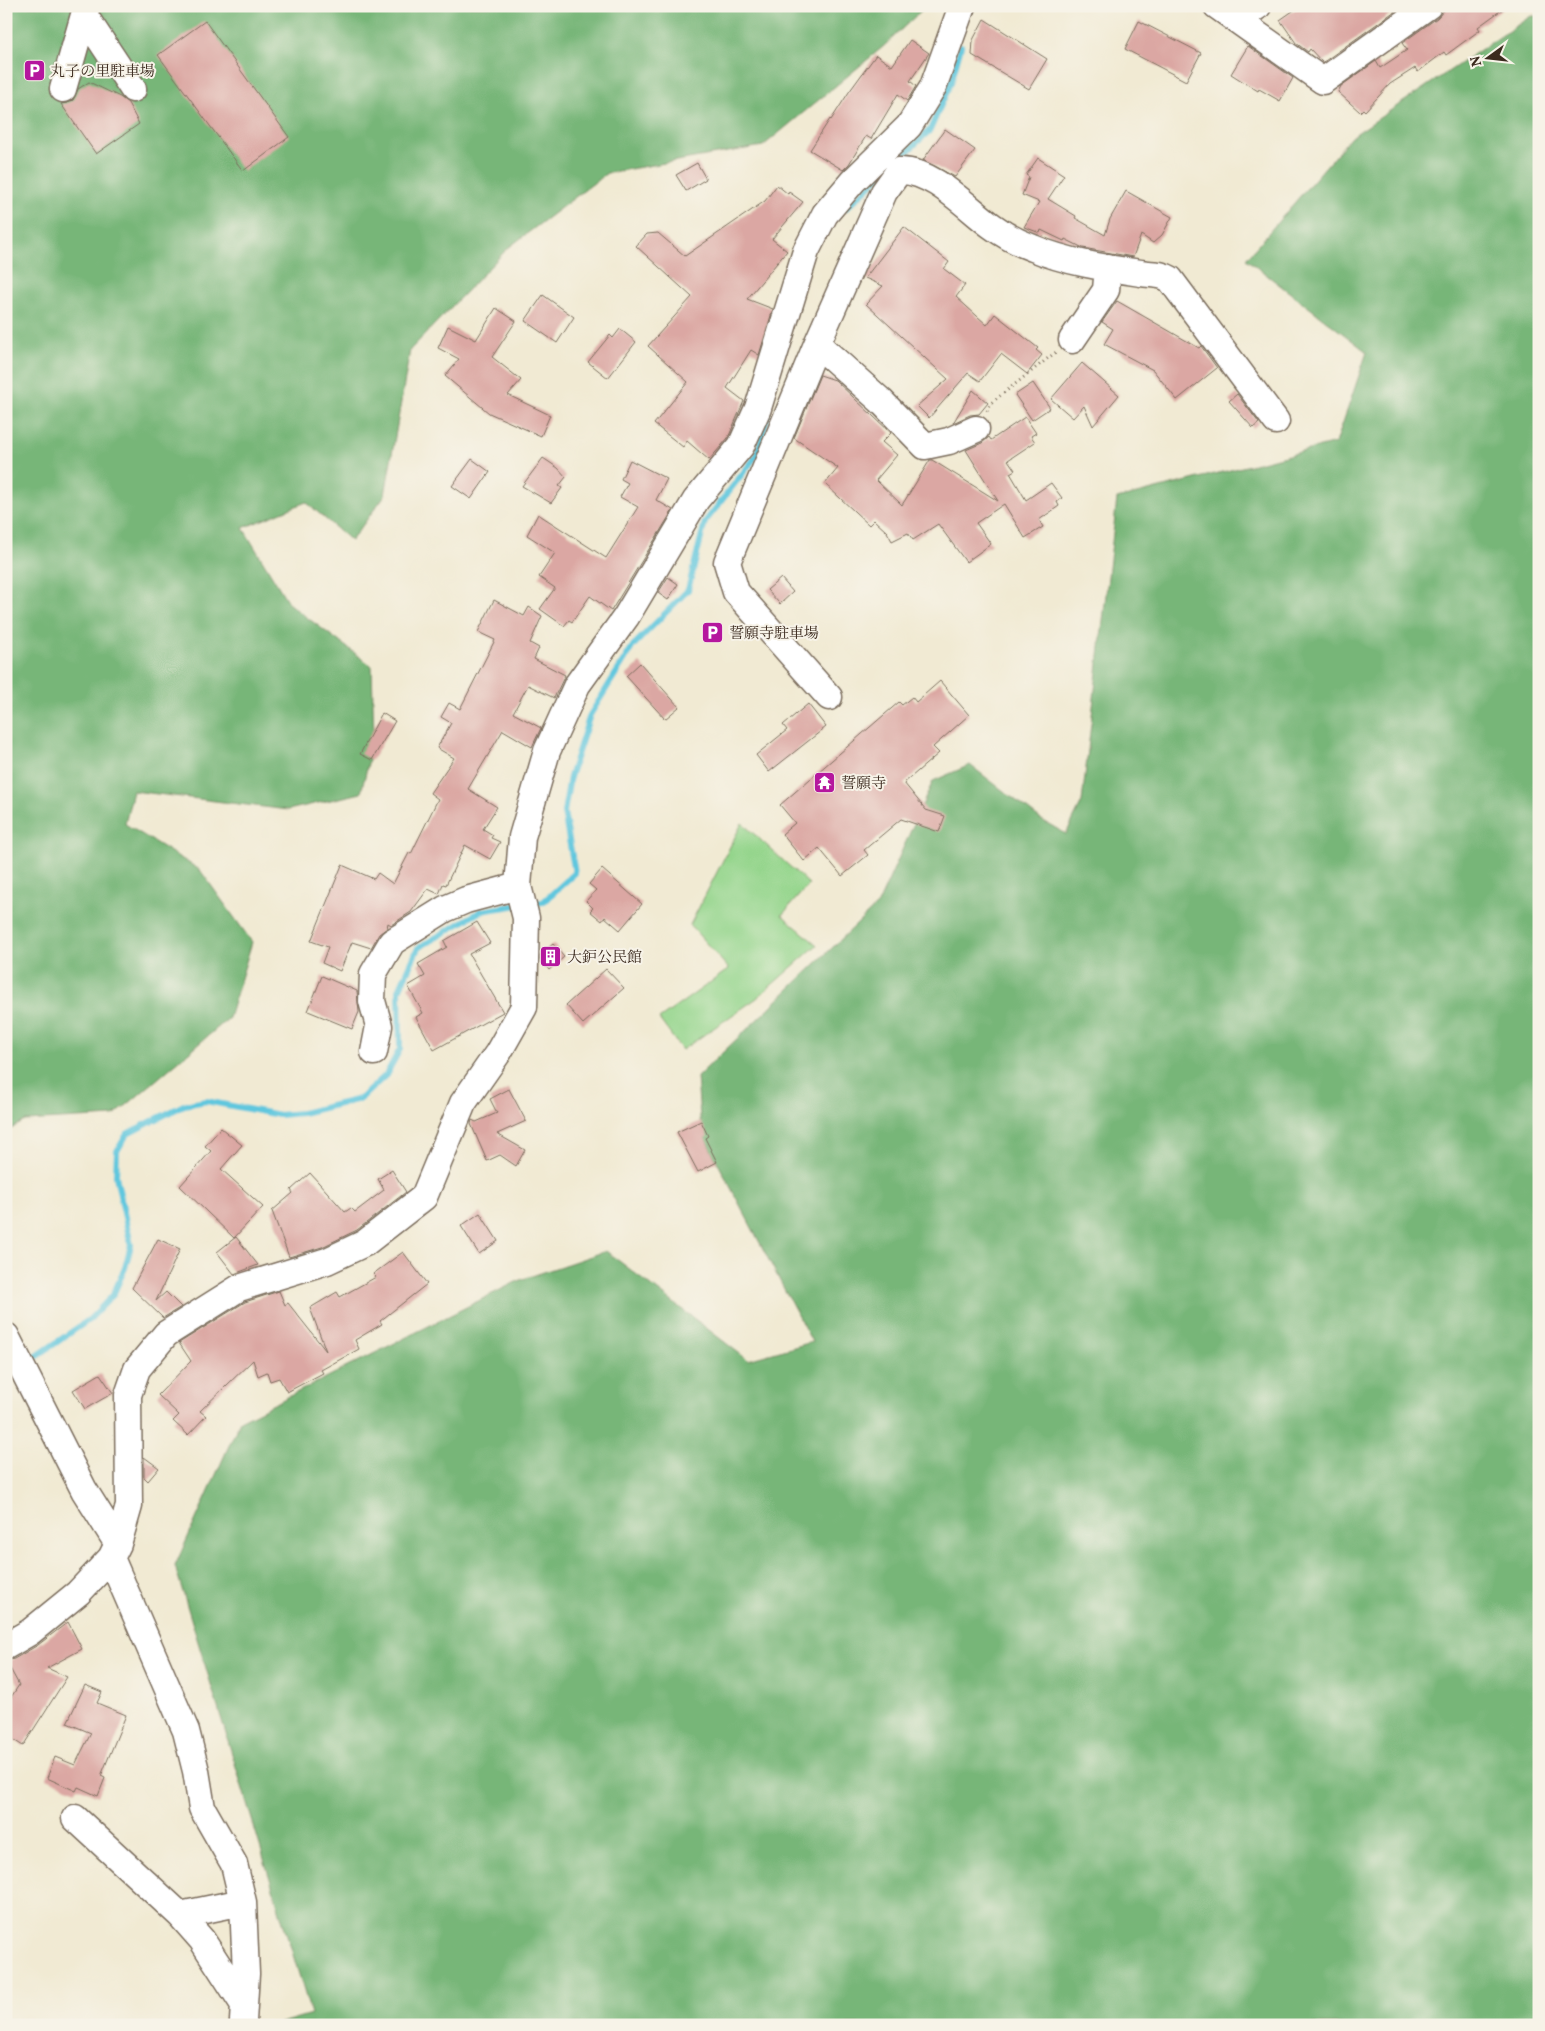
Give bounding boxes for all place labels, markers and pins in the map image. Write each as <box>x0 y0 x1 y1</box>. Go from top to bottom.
parking icon: 丸子の里駐車場 <box>22 59 46 83</box>
place label: 丸子の里駐車場 <box>50 62 155 83</box>
parking icon: 誓願寺駐車場 <box>701 621 725 645</box>
place label: 誓願寺駐車場 <box>729 624 819 645</box>
temple icon: 誓願寺 <box>813 771 837 795</box>
place label: 誓願寺 <box>841 774 886 795</box>
building icon: 大鈩公民館 <box>539 945 563 969</box>
place label: 大鈩公民館 <box>567 948 642 969</box>

